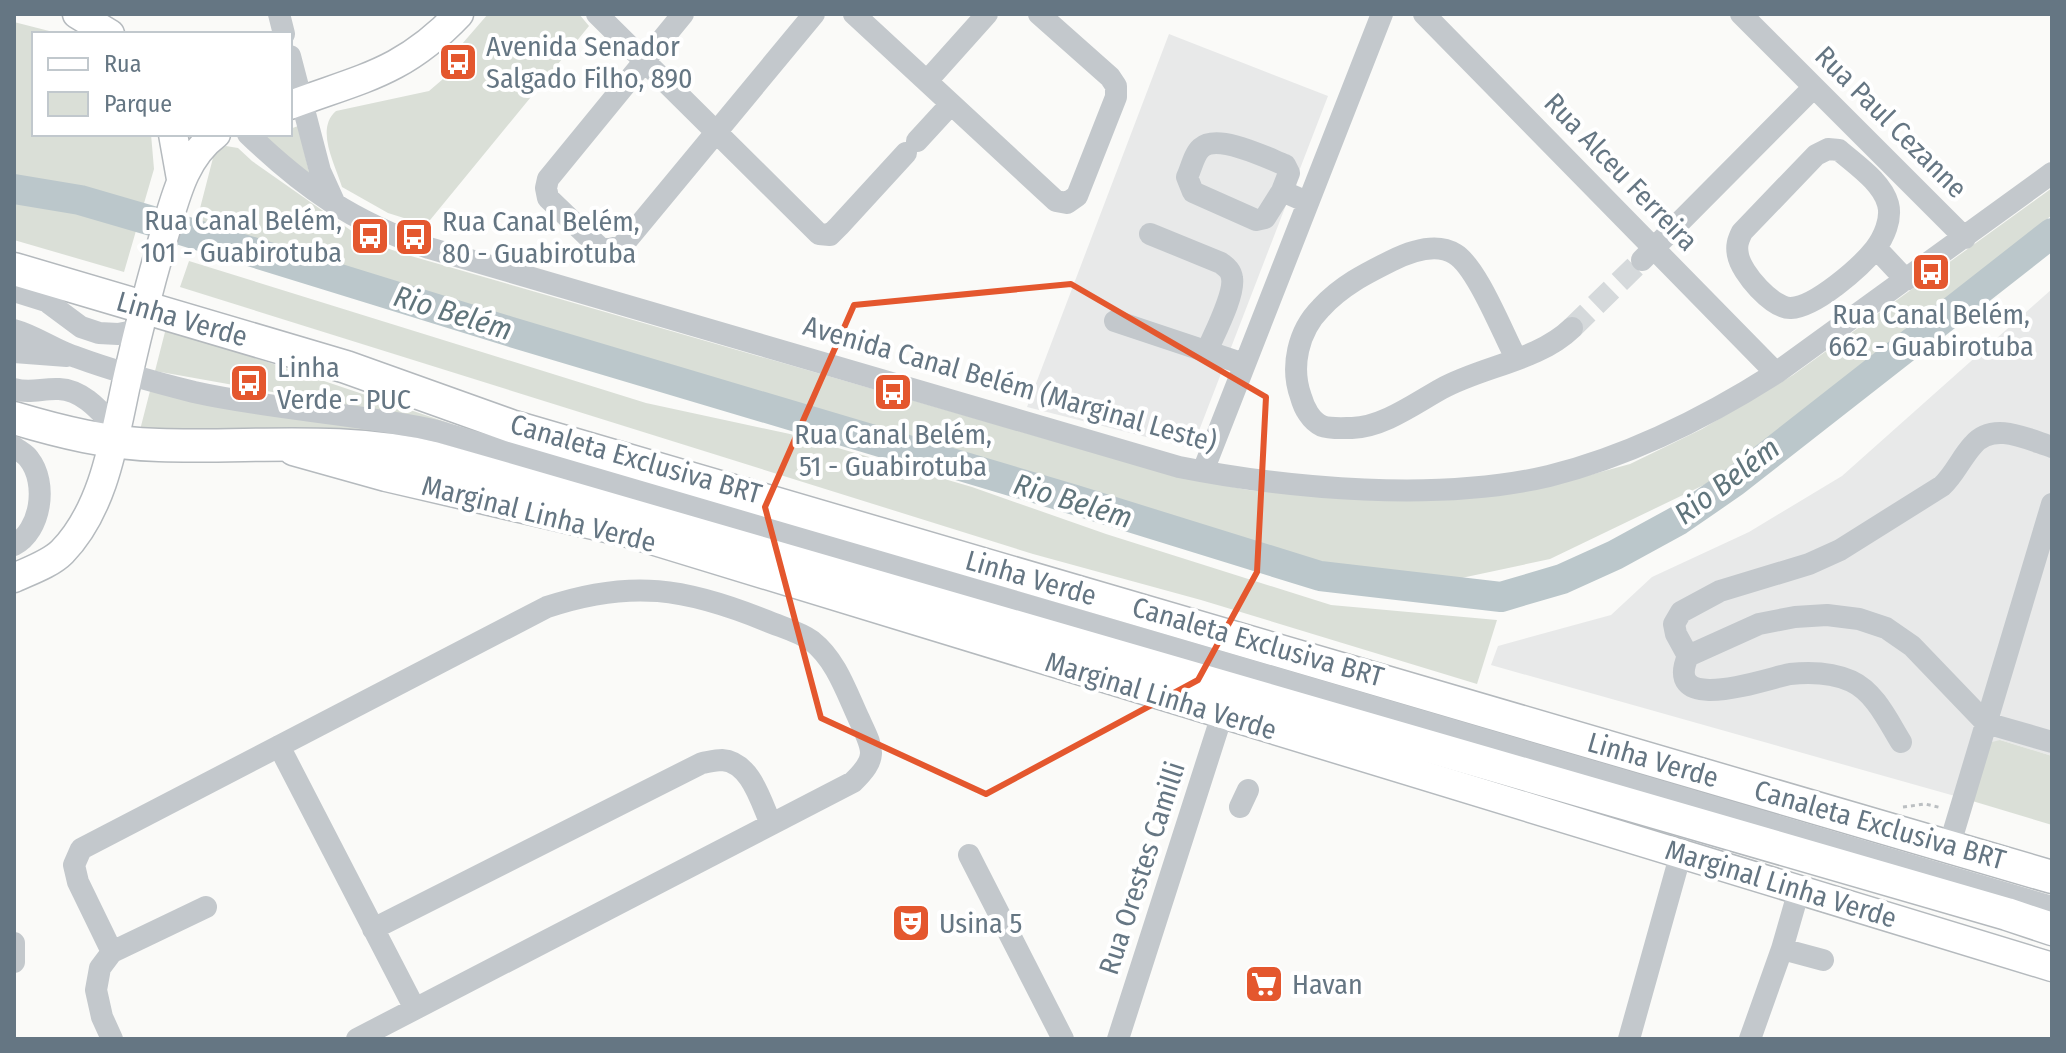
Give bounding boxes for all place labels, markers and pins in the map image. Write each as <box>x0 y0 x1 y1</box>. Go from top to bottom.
place label: Avenida Senador Salgado Filho, 890 <box>486 30 693 95</box>
bus stop icon: Avenida Senador Salgado Filho, 890 <box>437 41 479 83</box>
place label: Rua Canal Belém, 101 - Guabirotuba <box>141 204 342 269</box>
place label: Rua Canal Belém, 80 - Guabirotuba <box>442 205 640 270</box>
bus stop icon: Rua Canal Belém, 101 - Guabirotuba <box>349 215 391 257</box>
bus stop icon: Rua Canal Belém, 80 - Guabirotuba <box>393 216 435 258</box>
bus stop icon: Rua Canal Belém, 662 - Guabirotuba <box>1910 251 1952 293</box>
place label: Rua Canal Belém, 662 - Guabirotuba <box>1828 298 2034 363</box>
place label: Linha Verde - PUC <box>277 351 411 416</box>
bus stop icon: Linha Verde - PUC <box>228 362 270 404</box>
bus stop icon: Rua Canal Belém, 51 - Guabirotuba <box>872 371 914 413</box>
place label: Rua Canal Belém, 51 - Guabirotuba <box>794 418 992 483</box>
theatre icon: Usina 5 <box>890 902 932 944</box>
place label: Usina 5 <box>939 907 1022 940</box>
supermarket icon: Havan <box>1243 963 1285 1005</box>
place label: Havan <box>1292 968 1363 1001</box>

